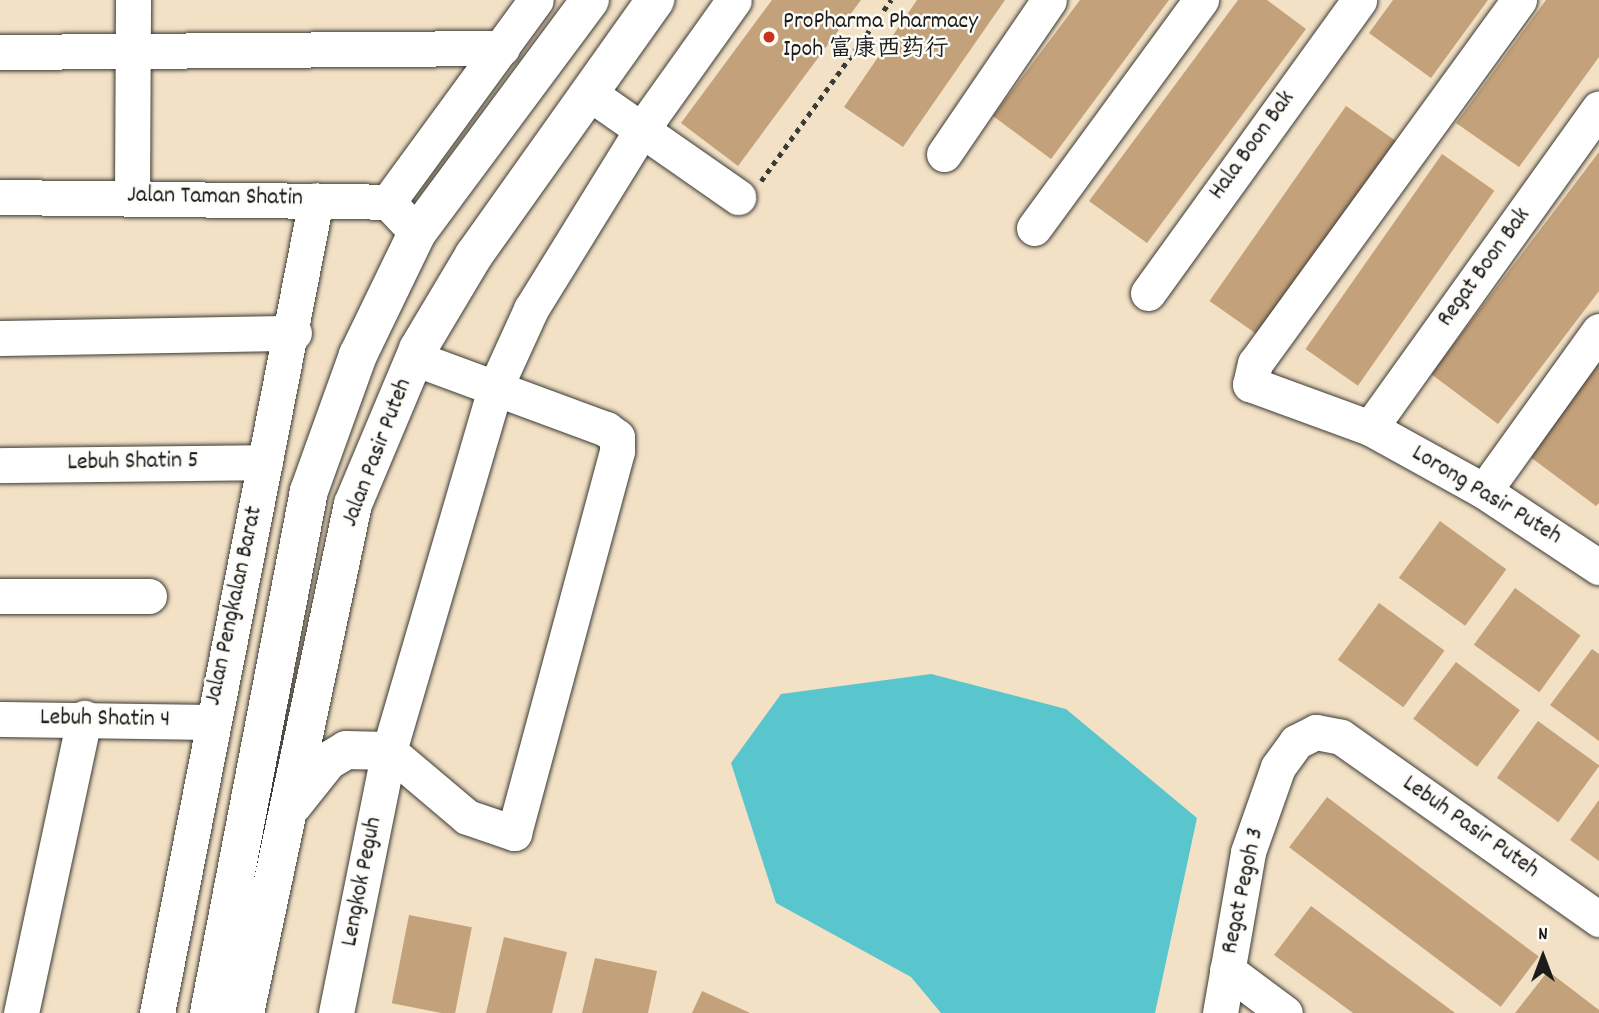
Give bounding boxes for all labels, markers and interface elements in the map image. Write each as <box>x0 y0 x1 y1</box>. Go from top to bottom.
place label: ProPharma Pharmacy Ipoh 富康西药行 <box>783 9 978 65</box>
marker: ProPharma Pharmacy Ipoh 富康西药行 <box>761 29 777 45</box>
street label: Hala Boon Bak <box>1204 86 1302 206</box>
street label: Jalan Taman Shatin <box>127 182 303 214</box>
street label: Regat Boon Bak <box>1432 203 1538 333</box>
street label: Jalan Pasir Puteh <box>337 375 419 531</box>
street label: Lorong Pasir Puteh <box>1406 440 1566 552</box>
street label: Lebuh Shatin 5 <box>67 447 199 479</box>
street label: Jalan Pengkalan Barat <box>200 504 270 708</box>
street label: Lebuh Shatin 4 <box>40 704 170 736</box>
street label: Lebuh Pasir Puteh <box>1396 770 1544 886</box>
street label: Lengkok Peguh <box>336 815 390 949</box>
street label: Regat Pegoh 3 <box>1217 825 1271 957</box>
north arrow <box>1508 922 1578 992</box>
text: N <box>1538 922 1548 949</box>

